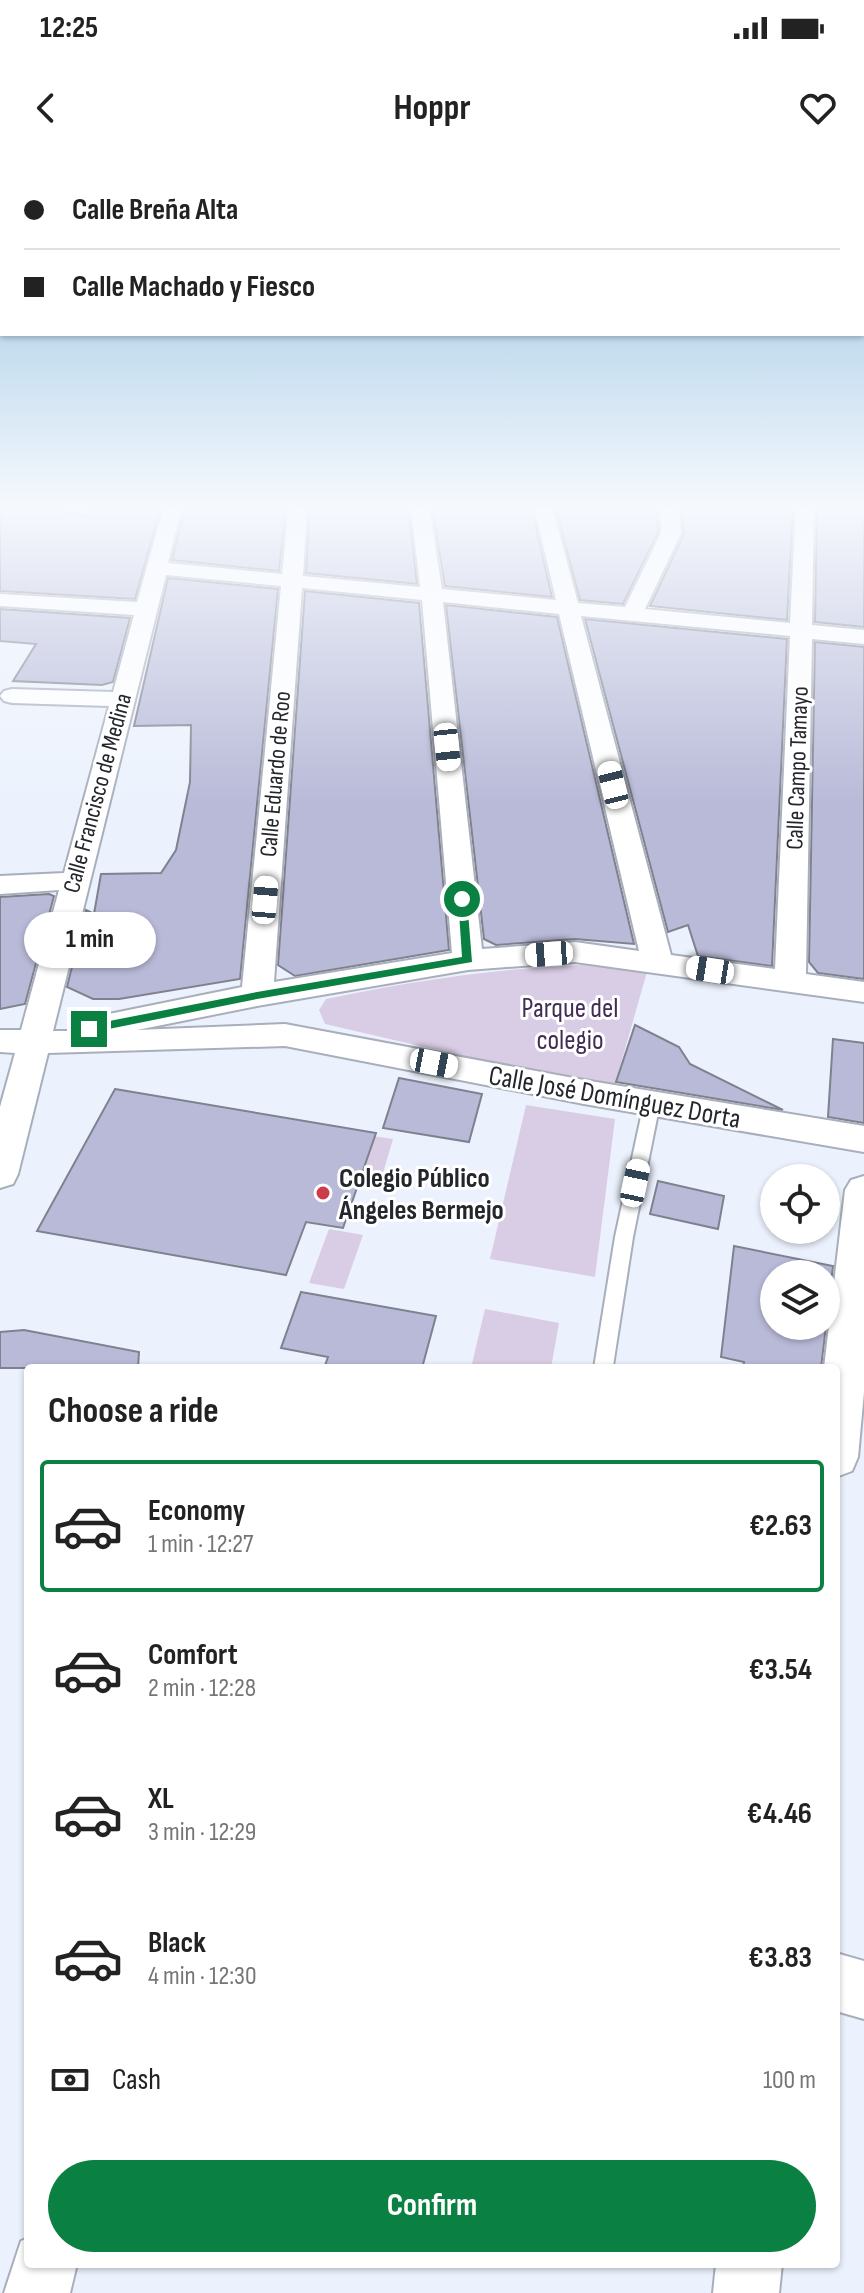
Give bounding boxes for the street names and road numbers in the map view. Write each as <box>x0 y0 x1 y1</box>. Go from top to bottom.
street label: Calle Campo Tamayo <box>780 686 815 850</box>
street label: Calle Francisco de Medina <box>57 690 138 896</box>
street label: Calle Eduardo de Roo <box>254 690 297 858</box>
street label: Calle José Domínguez Dorta <box>486 1059 743 1136</box>

